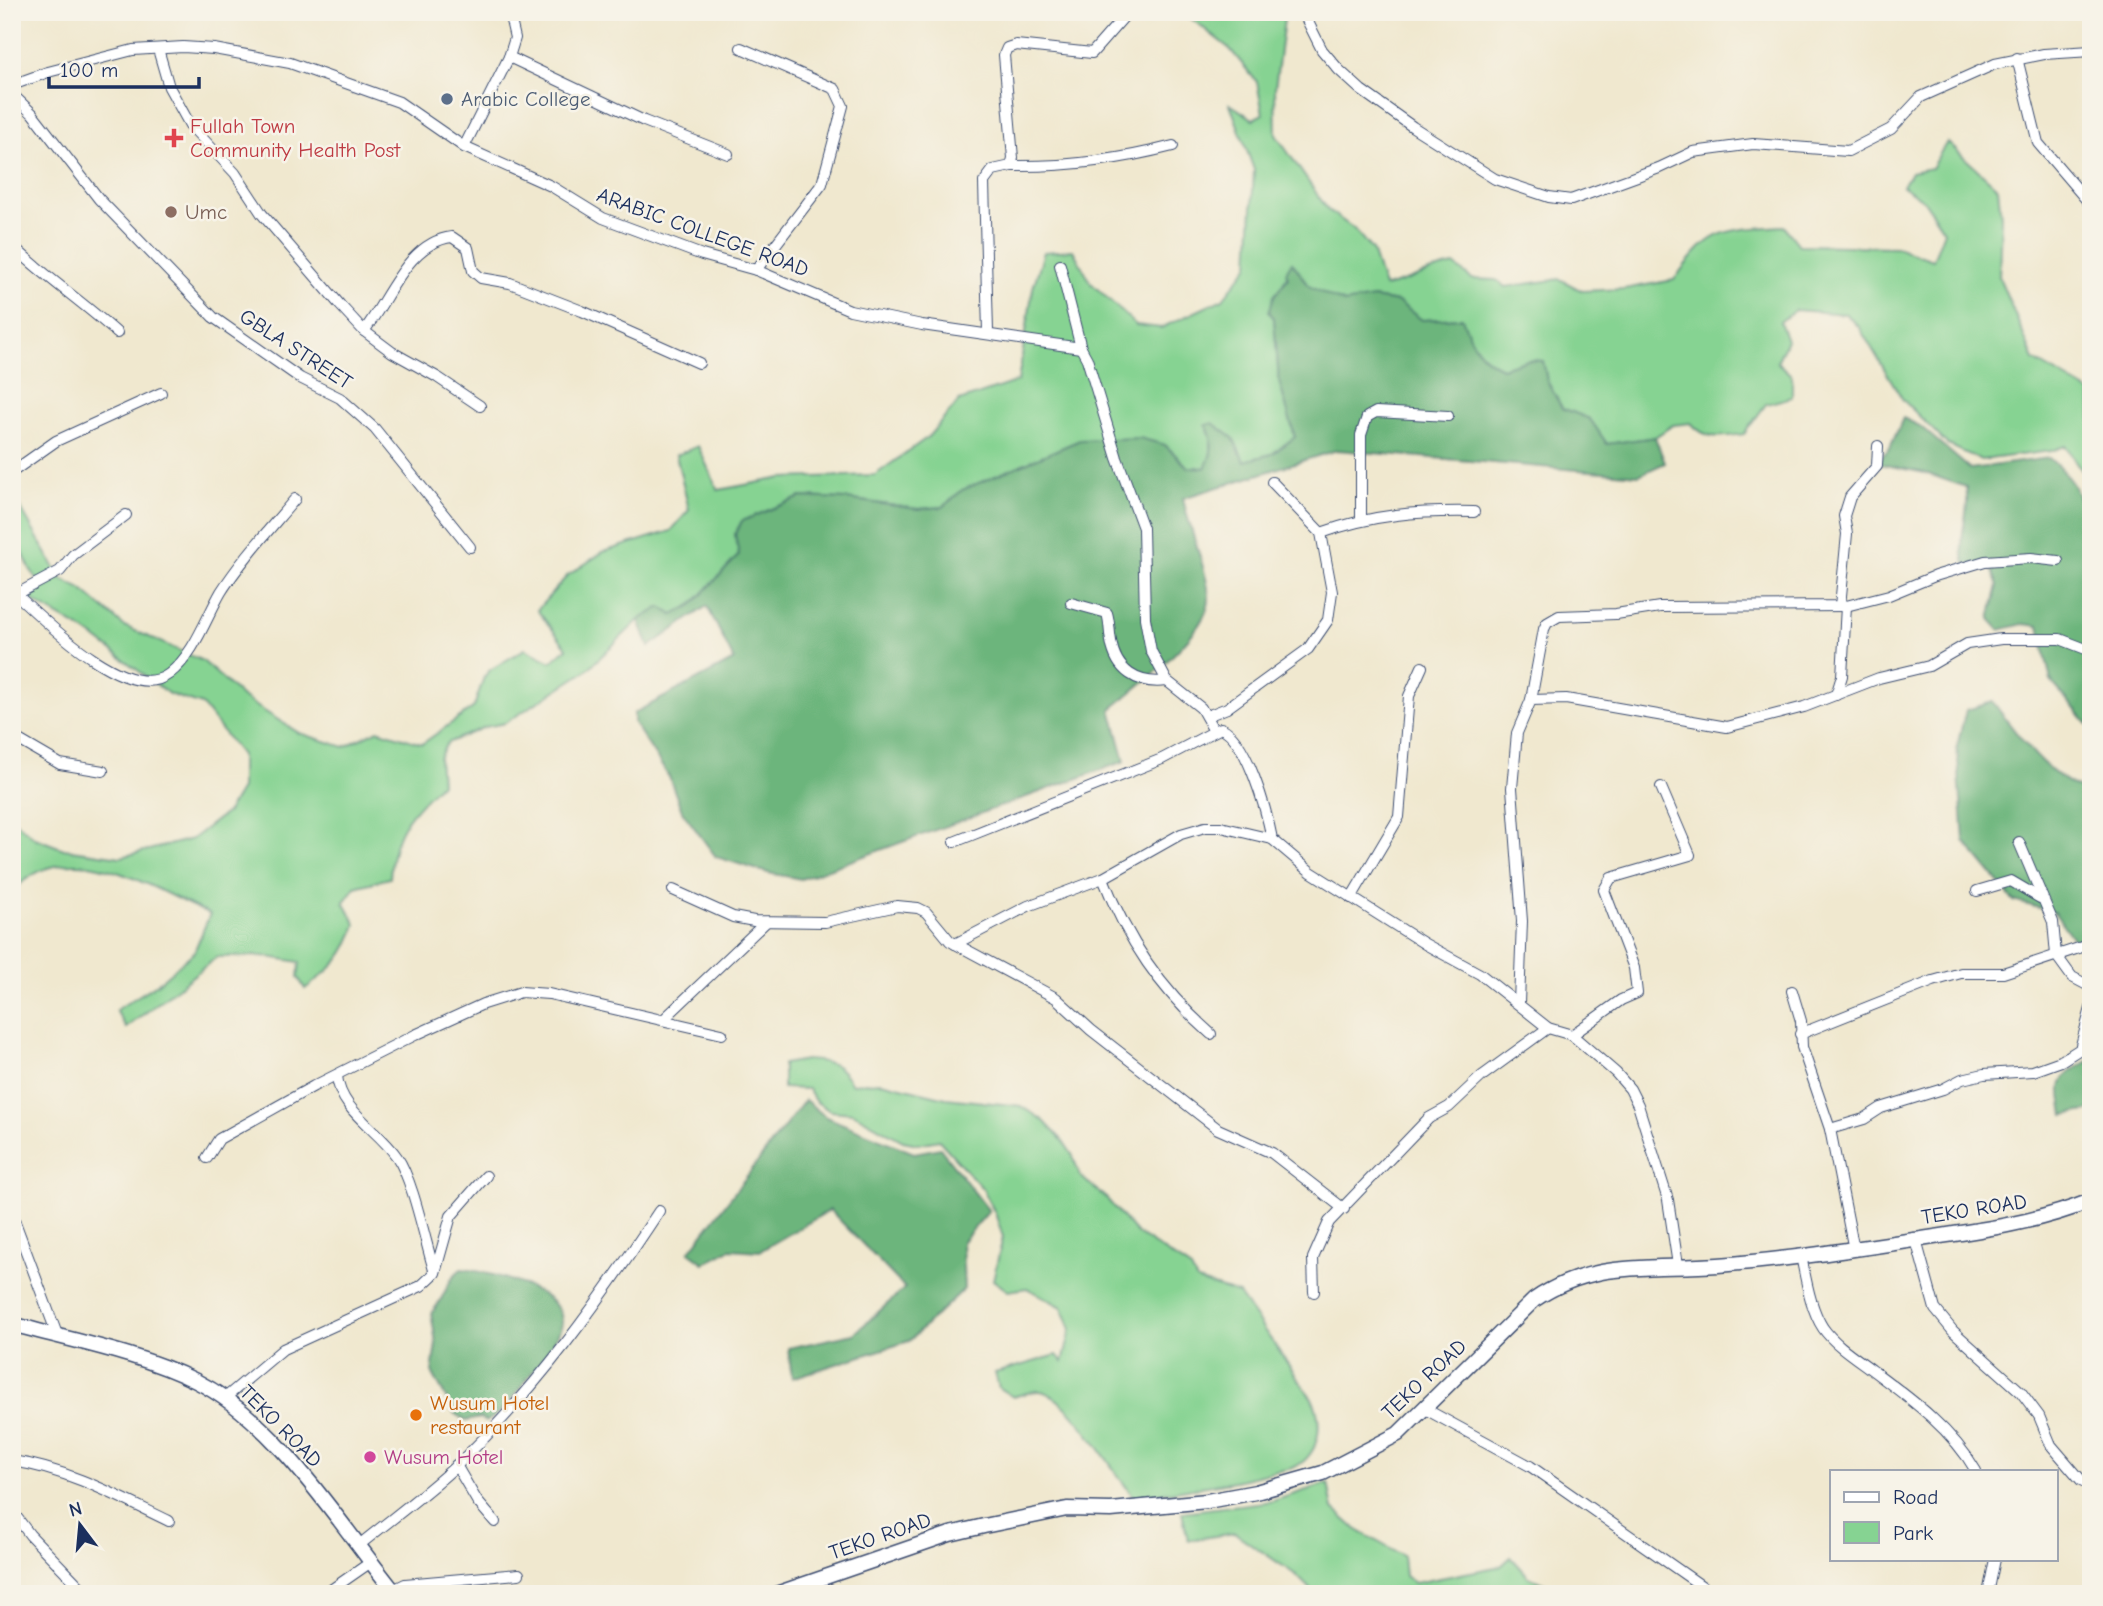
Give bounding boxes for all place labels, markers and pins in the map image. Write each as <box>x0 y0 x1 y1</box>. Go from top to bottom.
place label: Arabic College <box>461 87 591 111</box>
marker: Arabic College <box>439 91 455 107</box>
place label: Fullah Town Community Health Post <box>190 114 401 162</box>
marker: Fullah Town Community Health Post <box>164 128 184 148</box>
place label: Umc <box>185 200 227 224</box>
marker: Umc <box>163 204 179 220</box>
place label: Wusum Hotel restaurant <box>430 1391 549 1439</box>
marker: Wusum Hotel restaurant <box>408 1407 424 1423</box>
place label: Wusum Hotel <box>384 1445 503 1469</box>
marker: Wusum Hotel <box>362 1449 378 1465</box>

